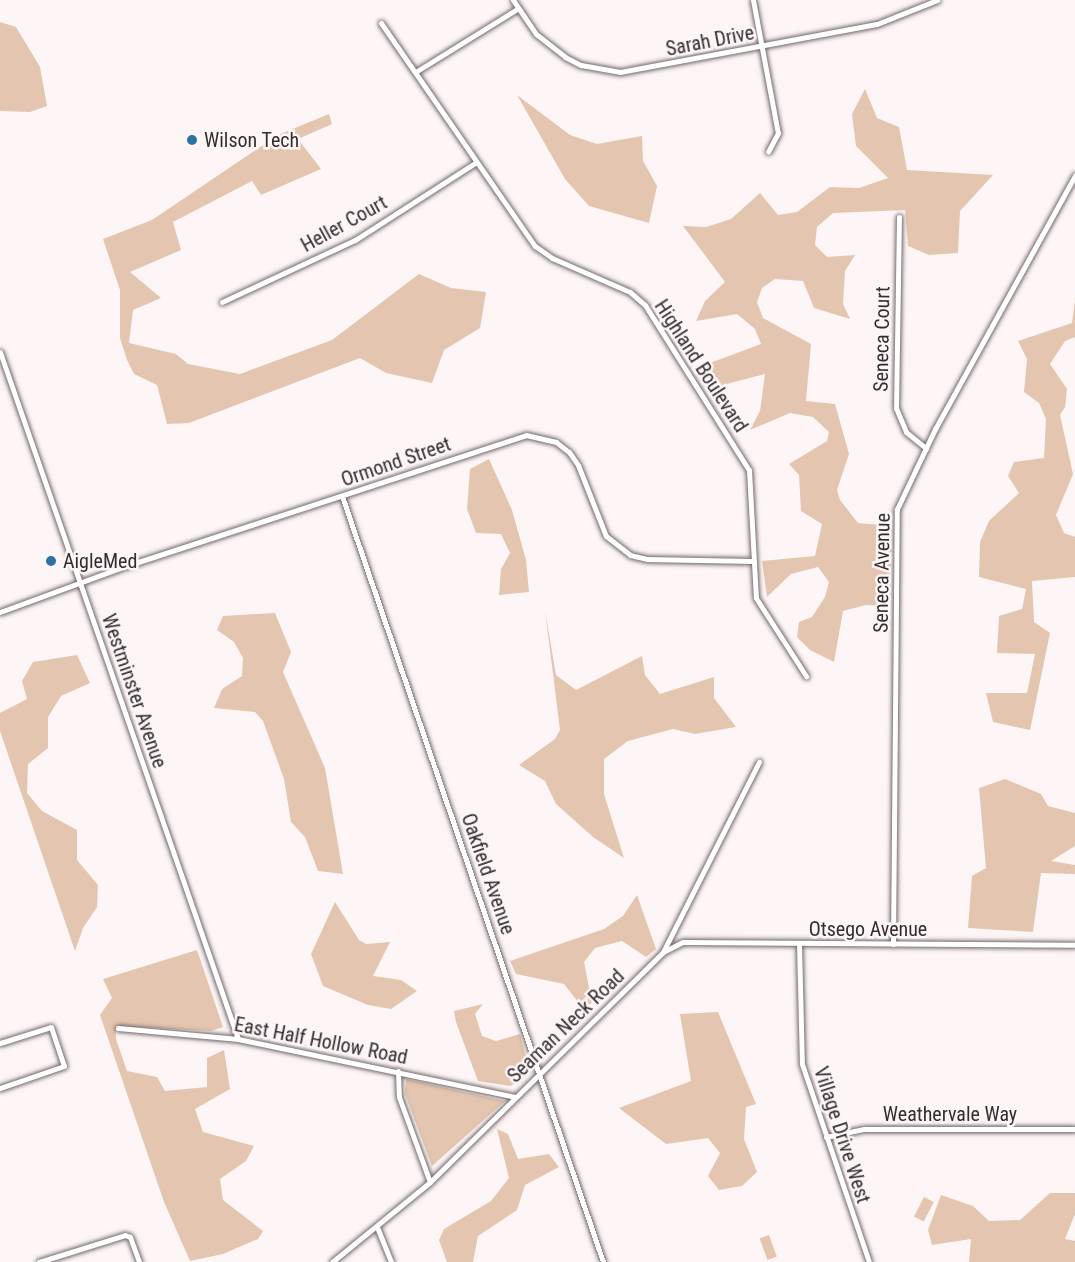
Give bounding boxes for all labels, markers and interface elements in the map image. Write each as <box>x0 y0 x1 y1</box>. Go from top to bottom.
street label: Sarah Drive <box>664 21 756 61</box>
place label: Wilson Tech <box>204 128 300 152</box>
marker: Wilson Tech <box>185 133 199 147</box>
street label: Heller Court <box>297 191 391 257</box>
street label: Seneca Court <box>869 286 895 392</box>
street label: Highland Boulevard <box>649 295 753 437</box>
street label: Ormond Street <box>338 432 454 492</box>
street label: Seneca Avenue <box>869 513 895 633</box>
place label: AigleMed <box>63 549 137 573</box>
marker: AigleMed <box>44 554 58 568</box>
street label: Westminster Avenue <box>96 611 172 771</box>
street label: Oakfield Avenue <box>456 810 520 938</box>
street label: Otsego Avenue <box>809 917 927 941</box>
street label: Seaman Neck Road <box>503 964 629 1088</box>
street label: East Half Hollow Road <box>232 1012 410 1070</box>
street label: Village Drive West <box>809 1064 875 1206</box>
street label: Weathervale Way <box>883 1102 1017 1126</box>

